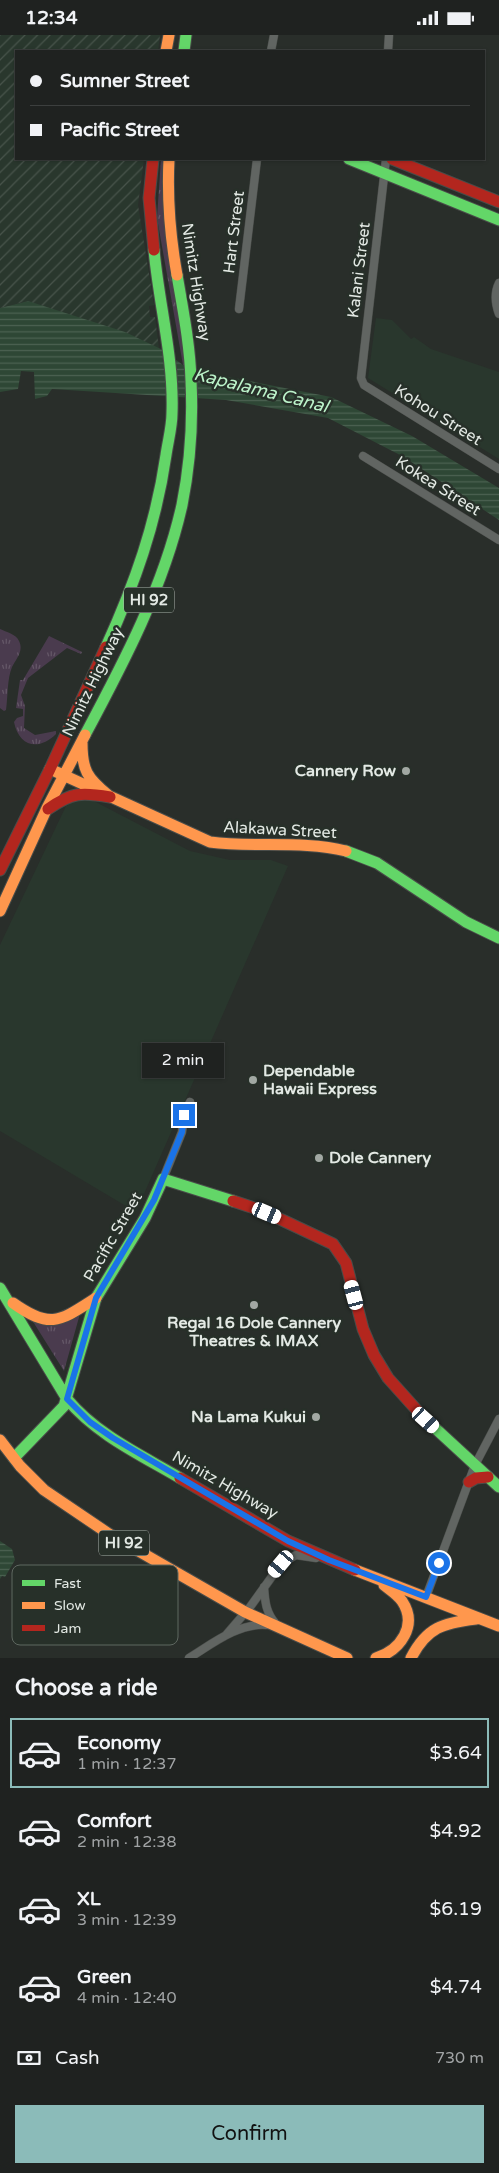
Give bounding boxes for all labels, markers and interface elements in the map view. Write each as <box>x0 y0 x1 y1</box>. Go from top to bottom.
text: 12:34 <box>25 7 78 29</box>
text: Sumner Street <box>60 70 189 92</box>
text: Pacific Street <box>60 119 179 141</box>
street label: Hart Street <box>219 189 249 275</box>
street label: Kalani Street <box>343 221 375 319</box>
street label: Nimitz Highway <box>177 222 215 343</box>
water label: Kapalama Canal <box>192 363 333 418</box>
street label: Kohou Street <box>390 380 486 450</box>
street label: Kokea Street <box>392 452 484 520</box>
road number: HI 92 <box>124 587 174 613</box>
street label: Nimitz Highway <box>58 624 128 740</box>
place label: Cannery Row <box>295 761 396 781</box>
marker: Cannery Row <box>400 765 412 777</box>
street label: Alakawa Street <box>223 817 337 843</box>
callout: 2 min <box>143 1043 225 1077</box>
text: 2 min <box>162 1050 204 1070</box>
place label: Dependable Hawaii Express <box>263 1061 377 1099</box>
marker: Dependable Hawaii Express <box>247 1074 259 1086</box>
route end <box>173 1104 195 1126</box>
place label: Dole Cannery <box>329 1148 431 1168</box>
marker: Dole Cannery <box>313 1152 325 1164</box>
street label: Pacific Street <box>79 1189 147 1285</box>
car <box>250 1200 283 1226</box>
car <box>342 1279 365 1311</box>
marker: Regal 16 Dole Cannery Theatres & IMAX <box>248 1299 260 1311</box>
place label: Regal 16 Dole Cannery Theatres & IMAX <box>167 1313 341 1351</box>
car <box>409 1404 442 1436</box>
place label: Na Lama Kukui <box>191 1407 306 1427</box>
marker: Na Lama Kukui <box>310 1411 322 1423</box>
street label: Nimitz Highway <box>168 1447 282 1524</box>
road number: HI 92 <box>99 1531 149 1555</box>
car <box>265 1548 296 1580</box>
route start <box>428 1552 450 1574</box>
legend <box>12 1565 178 1645</box>
text: Fast <box>54 1575 82 1592</box>
text: Slow <box>54 1597 86 1614</box>
text: Jam <box>54 1620 81 1637</box>
text: Choose a ride <box>15 1675 158 1701</box>
icon: car <box>17 1731 62 1776</box>
text: Economy <box>77 1732 161 1754</box>
text: $3.64 <box>430 1742 482 1764</box>
text: 1 min · 12:37 <box>77 1754 176 1774</box>
icon: car <box>17 1809 62 1854</box>
text: Comfort <box>77 1810 151 1832</box>
text: $4.92 <box>430 1820 482 1842</box>
text: 2 min · 12:38 <box>77 1832 176 1852</box>
icon: car <box>17 1887 62 1932</box>
text: XL <box>77 1888 101 1910</box>
text: $6.19 <box>430 1898 482 1920</box>
text: 3 min · 12:39 <box>77 1910 176 1930</box>
icon: car <box>17 1965 62 2010</box>
text: Green <box>77 1966 131 1988</box>
text: $4.74 <box>430 1976 482 1998</box>
text: 4 min · 12:40 <box>77 1988 176 2008</box>
icon: cash <box>15 2044 43 2072</box>
text: Cash <box>55 2047 100 2069</box>
text: 730 m <box>435 2048 484 2068</box>
button: Confirm <box>15 2105 484 2163</box>

